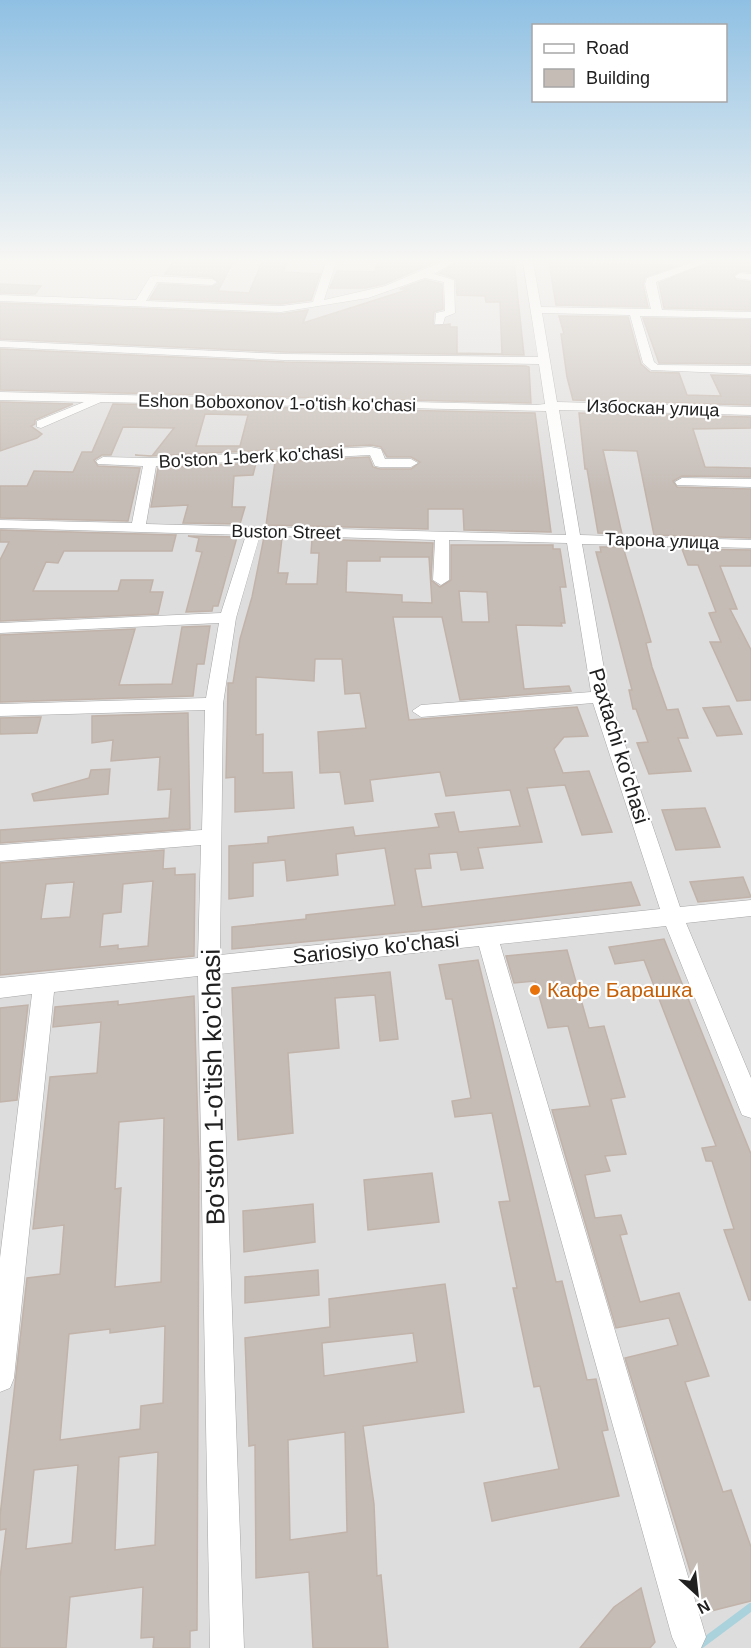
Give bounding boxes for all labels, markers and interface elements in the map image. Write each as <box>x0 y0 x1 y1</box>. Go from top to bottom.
legend <box>532 24 727 102</box>
text: Road <box>586 38 629 58</box>
text: Building <box>586 68 650 88</box>
street label: Eshon Boboxonov 1-o'tish ko'chasi <box>138 391 416 415</box>
street label: Избоскан улица <box>586 396 721 420</box>
street label: Bo'ston 1-berk ko'chasi <box>158 442 344 472</box>
street label: Buston Street <box>231 521 341 543</box>
street label: Тарона улица <box>604 529 721 553</box>
street label: Paxtachi ko'chasi <box>585 665 654 826</box>
street label: Sariosiyo ko'chasi <box>291 927 460 968</box>
street label: Bo'ston 1-o'tish ko'chasi <box>196 949 230 1225</box>
place label: Кафе Барашка <box>547 978 693 1001</box>
marker: Кафе Барашка <box>528 983 542 997</box>
north arrow <box>667 1564 727 1624</box>
text: N <box>695 1597 713 1617</box>

